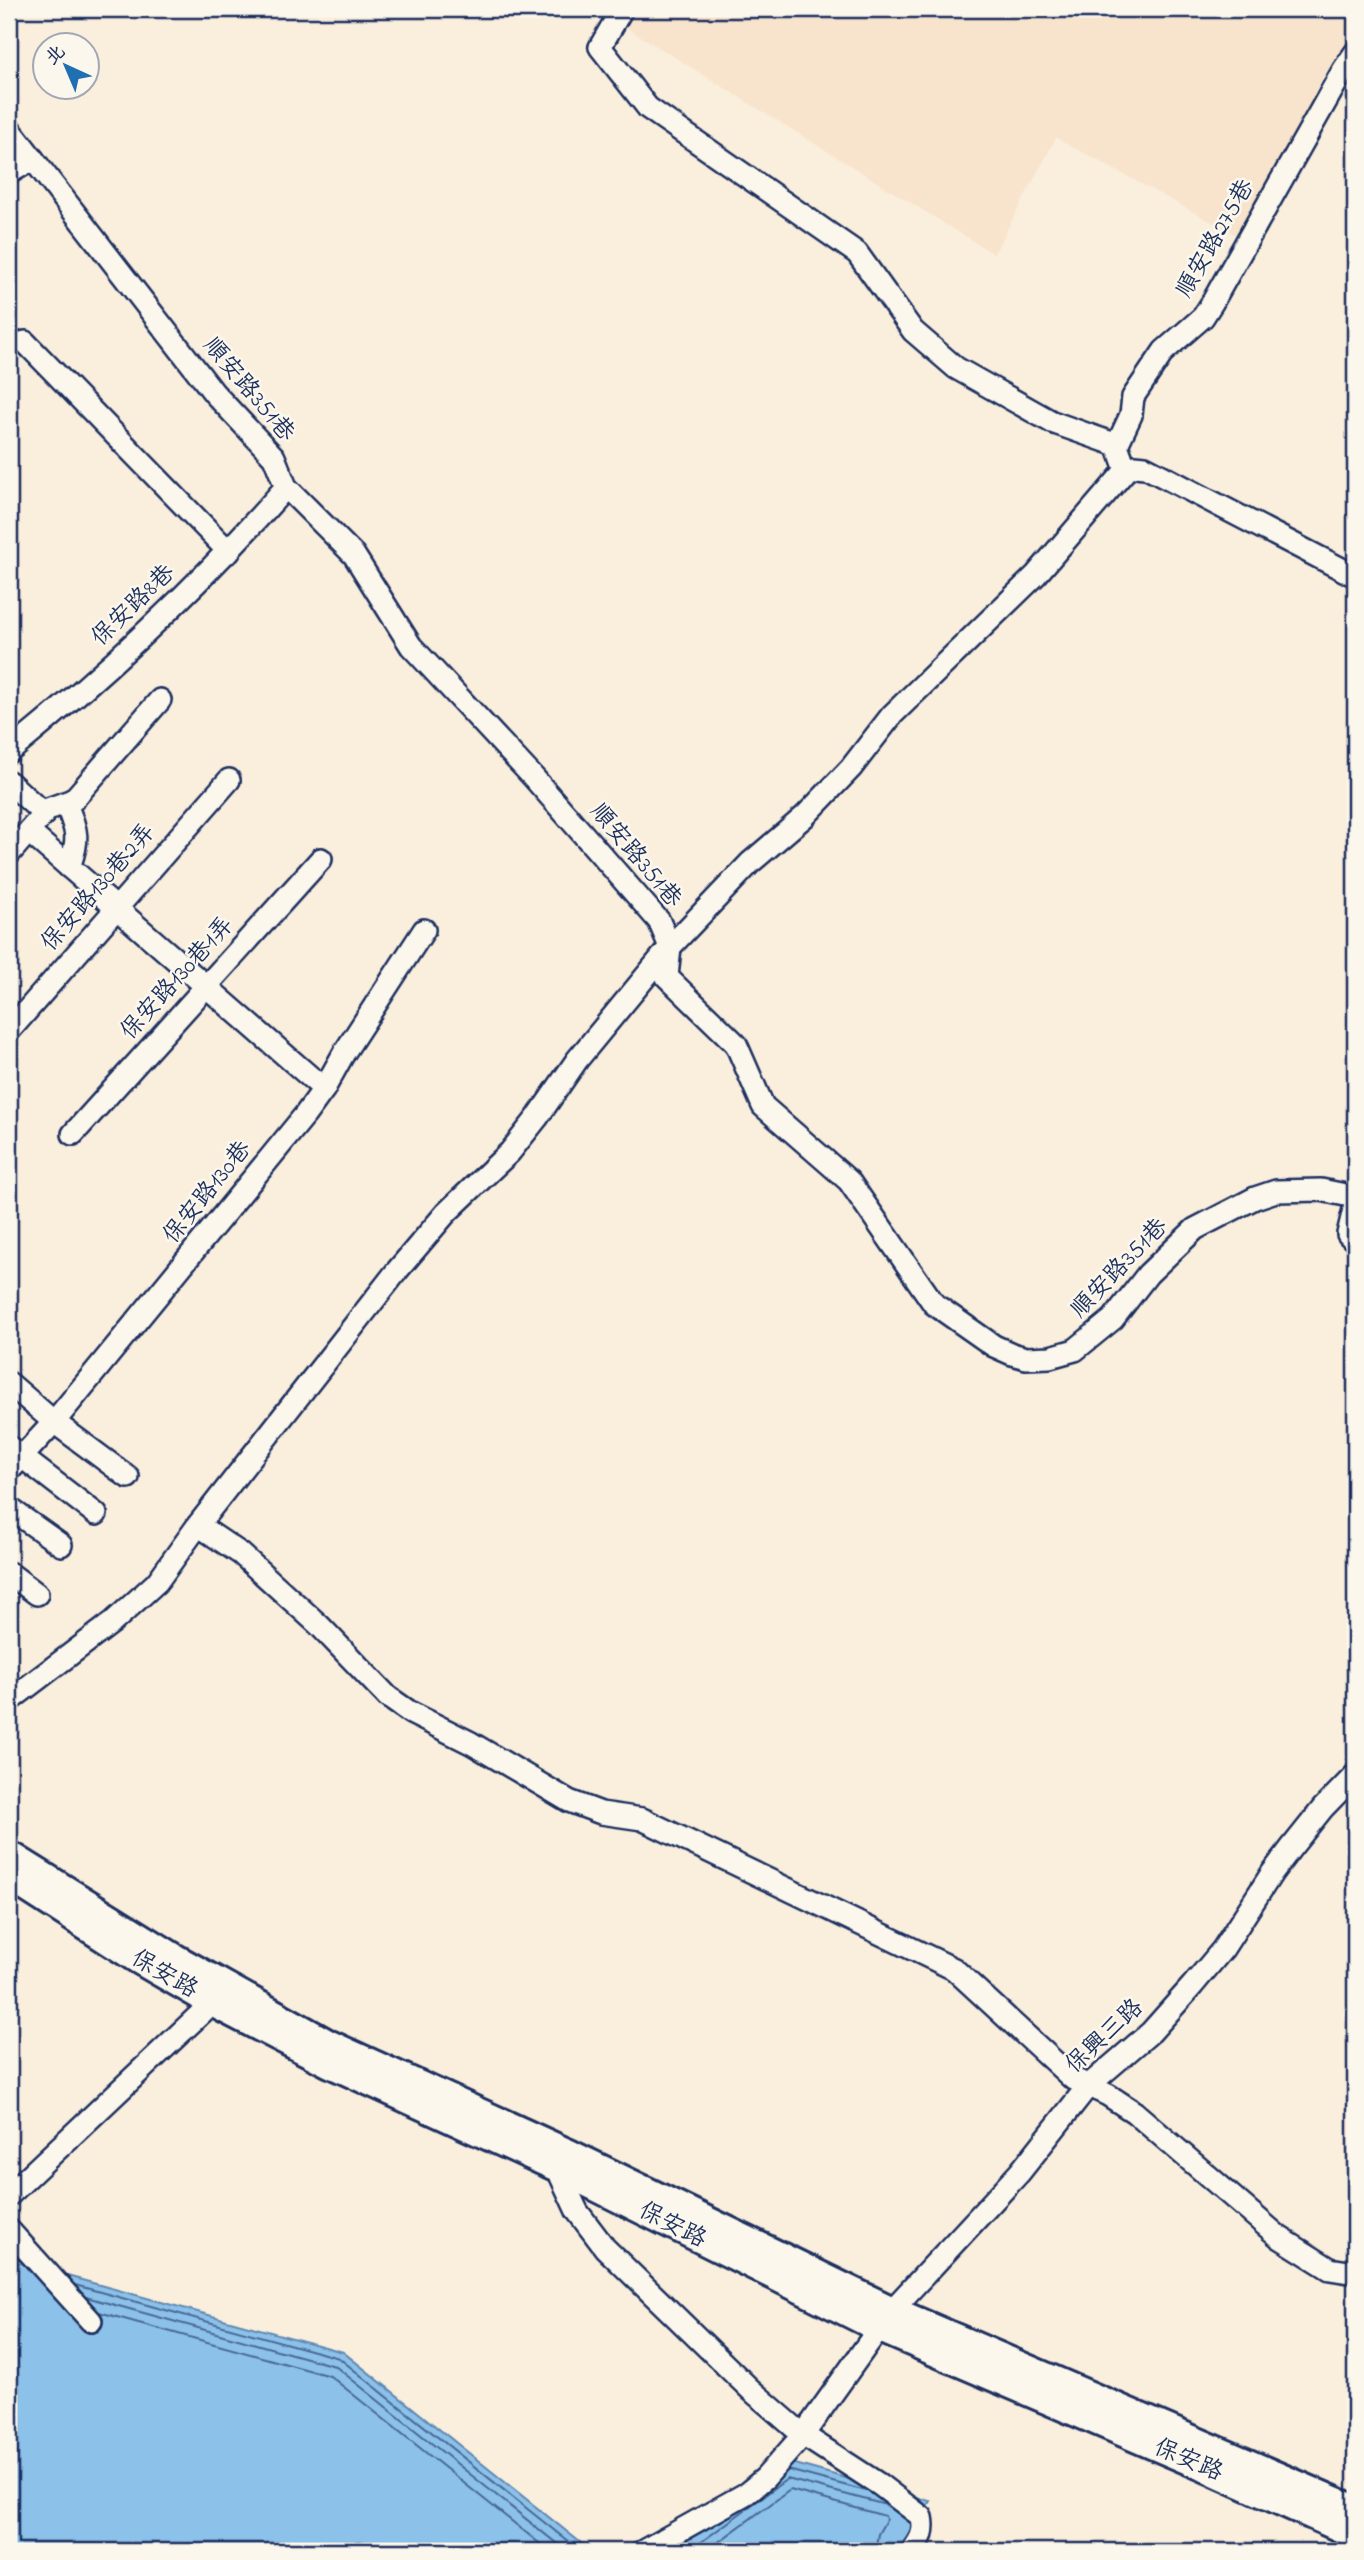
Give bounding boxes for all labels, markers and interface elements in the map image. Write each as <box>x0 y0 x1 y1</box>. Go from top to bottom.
north arrow <box>32 32 102 102</box>
text: 北 <box>40 39 72 72</box>
street label: 順安路275巷 <box>1168 173 1264 305</box>
street label: 順安路351巷 <box>194 330 302 450</box>
street label: 保安路8巷 <box>84 557 184 655</box>
street label: 順安路351巷 <box>581 796 689 916</box>
street label: 保安路130巷2弄 <box>33 816 165 960</box>
street label: 保安路130巷1弄 <box>113 909 243 1049</box>
street label: 保安路130巷 <box>155 1134 261 1252</box>
street label: 順安路351巷 <box>1063 1211 1177 1327</box>
street label: 保安路 <box>124 1942 204 2008</box>
street label: 保興三路 <box>1058 1991 1152 2083</box>
street label: 保安路 <box>632 2194 712 2258</box>
street label: 保安路 <box>1148 2431 1228 2491</box>

